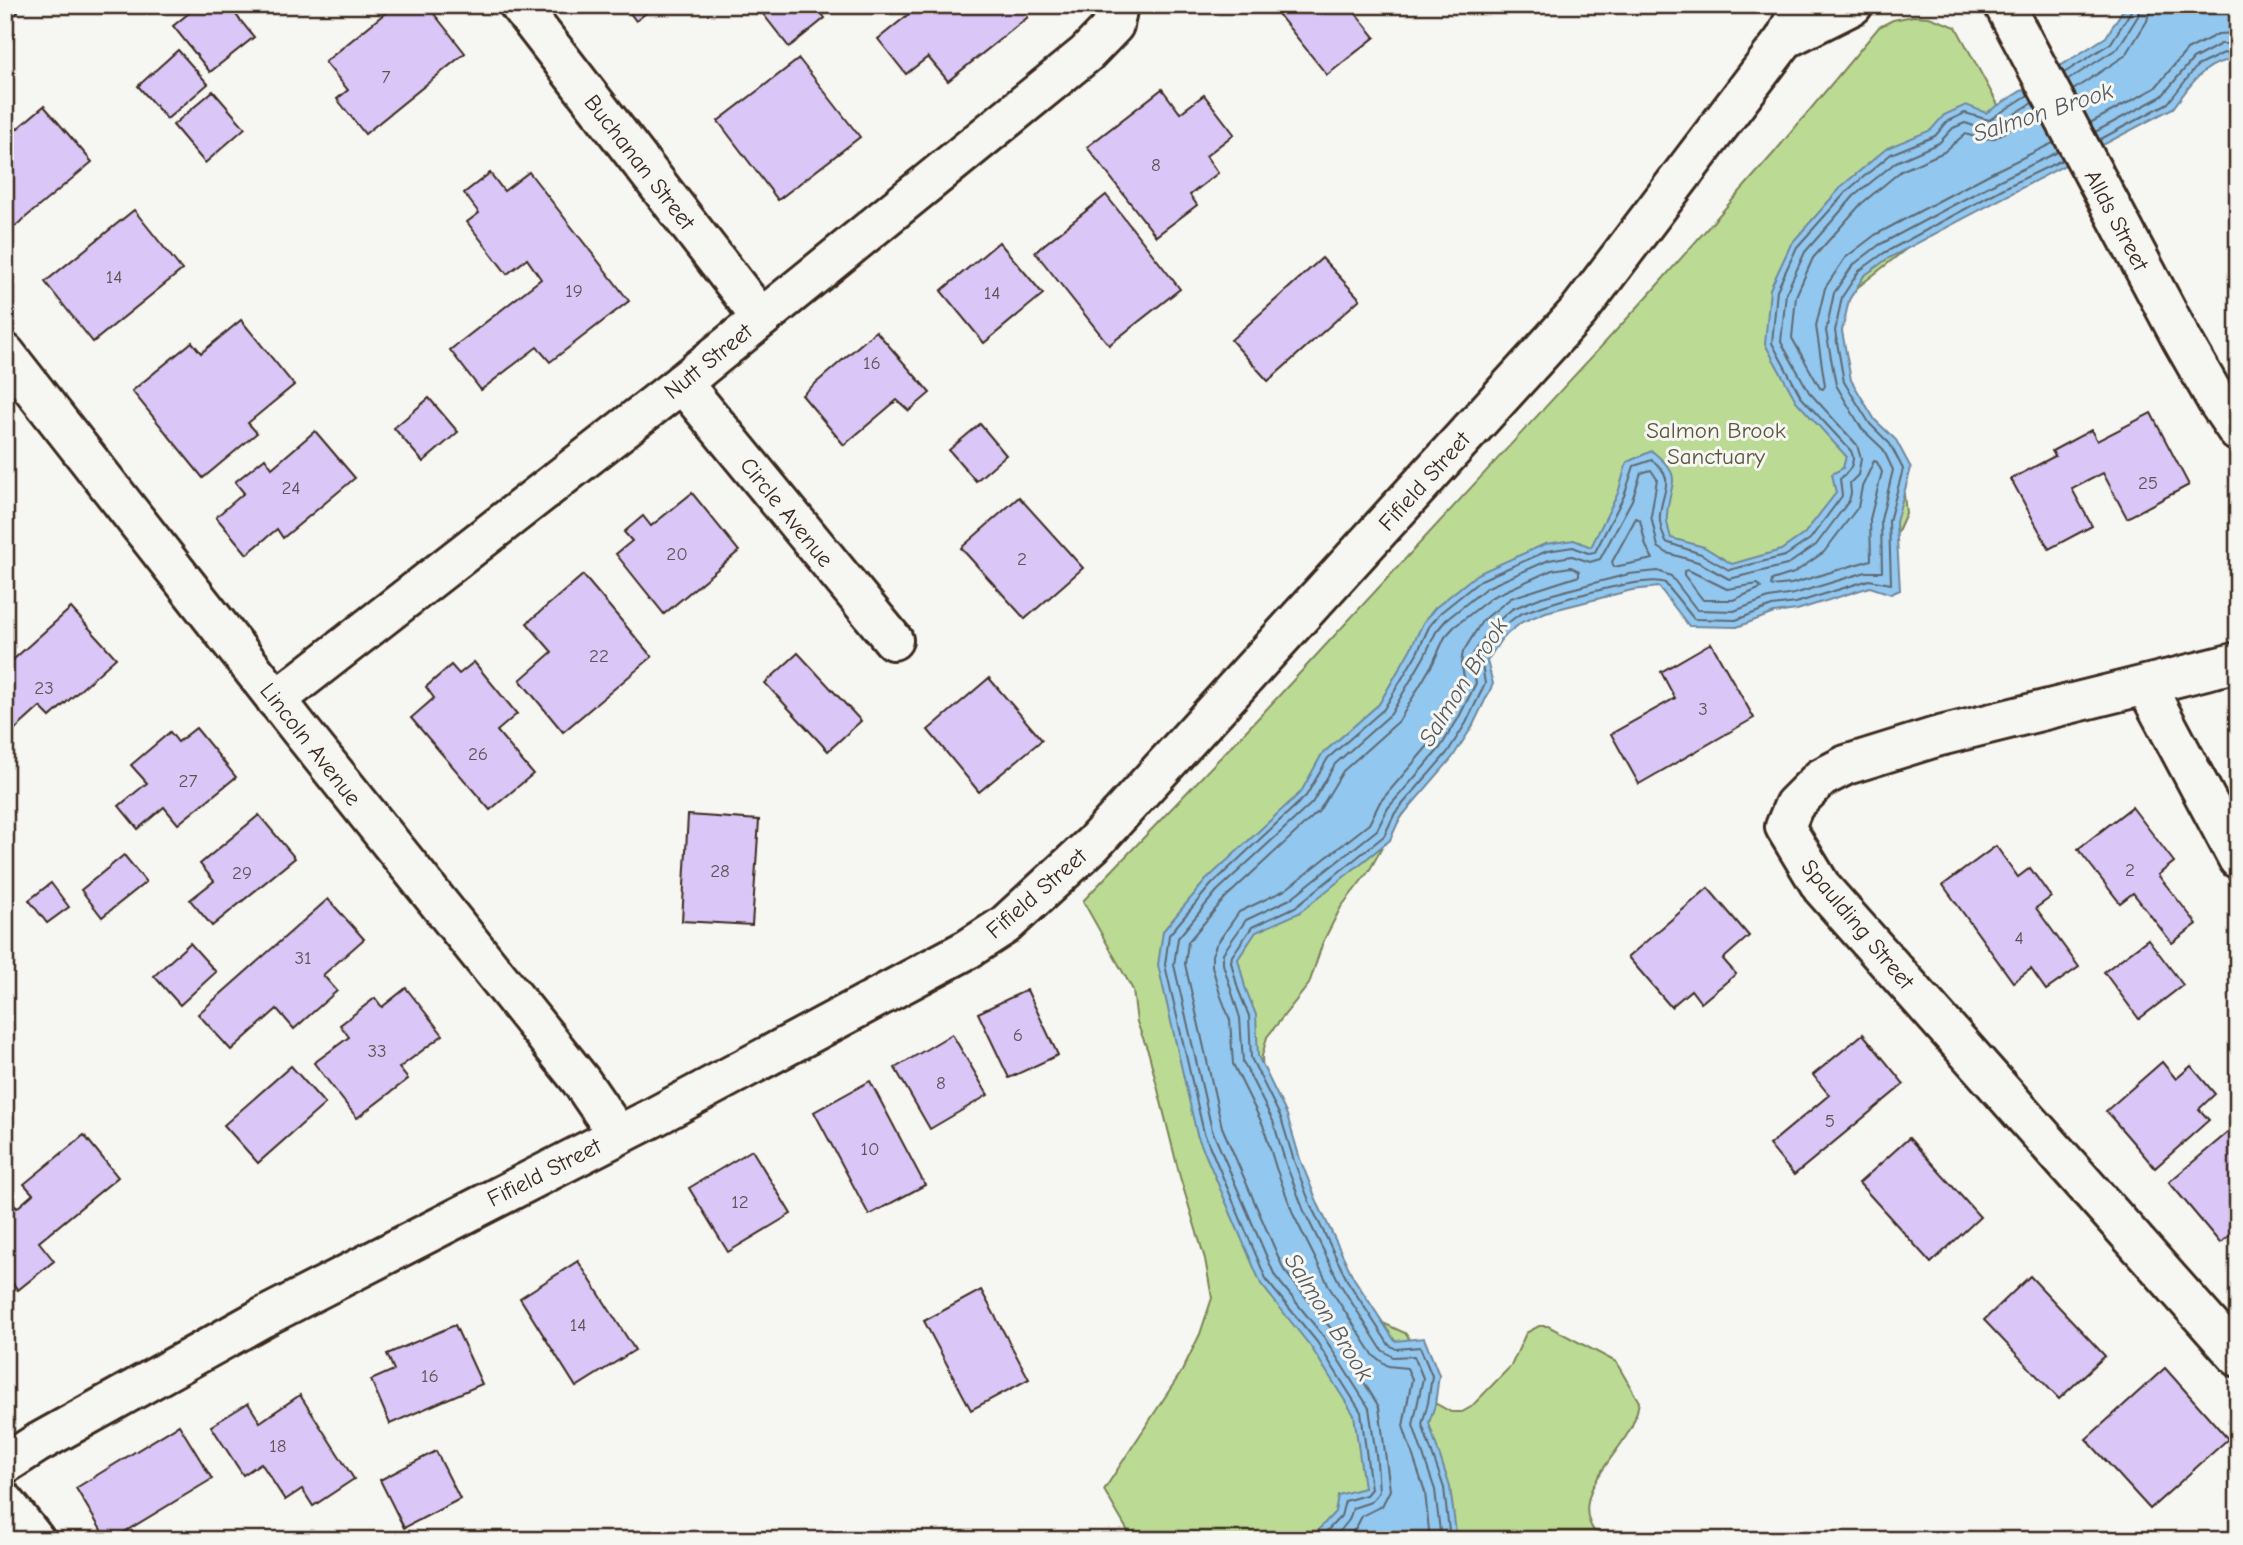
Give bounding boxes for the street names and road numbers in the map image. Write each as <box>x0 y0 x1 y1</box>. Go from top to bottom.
street label: Buchanan Street <box>579 89 702 236</box>
street label: Allds Street <box>2079 165 2155 277</box>
street label: Nutt Street <box>659 317 759 405</box>
street label: Fifield Street <box>1373 425 1477 537</box>
street label: Circle Avenue <box>734 452 839 573</box>
street label: Lincoln Avenue <box>254 678 367 811</box>
street label: Fifield Street <box>981 842 1093 944</box>
street label: Spaulding Street <box>1795 854 1921 996</box>
street label: Fifield Street <box>483 1132 607 1213</box>

